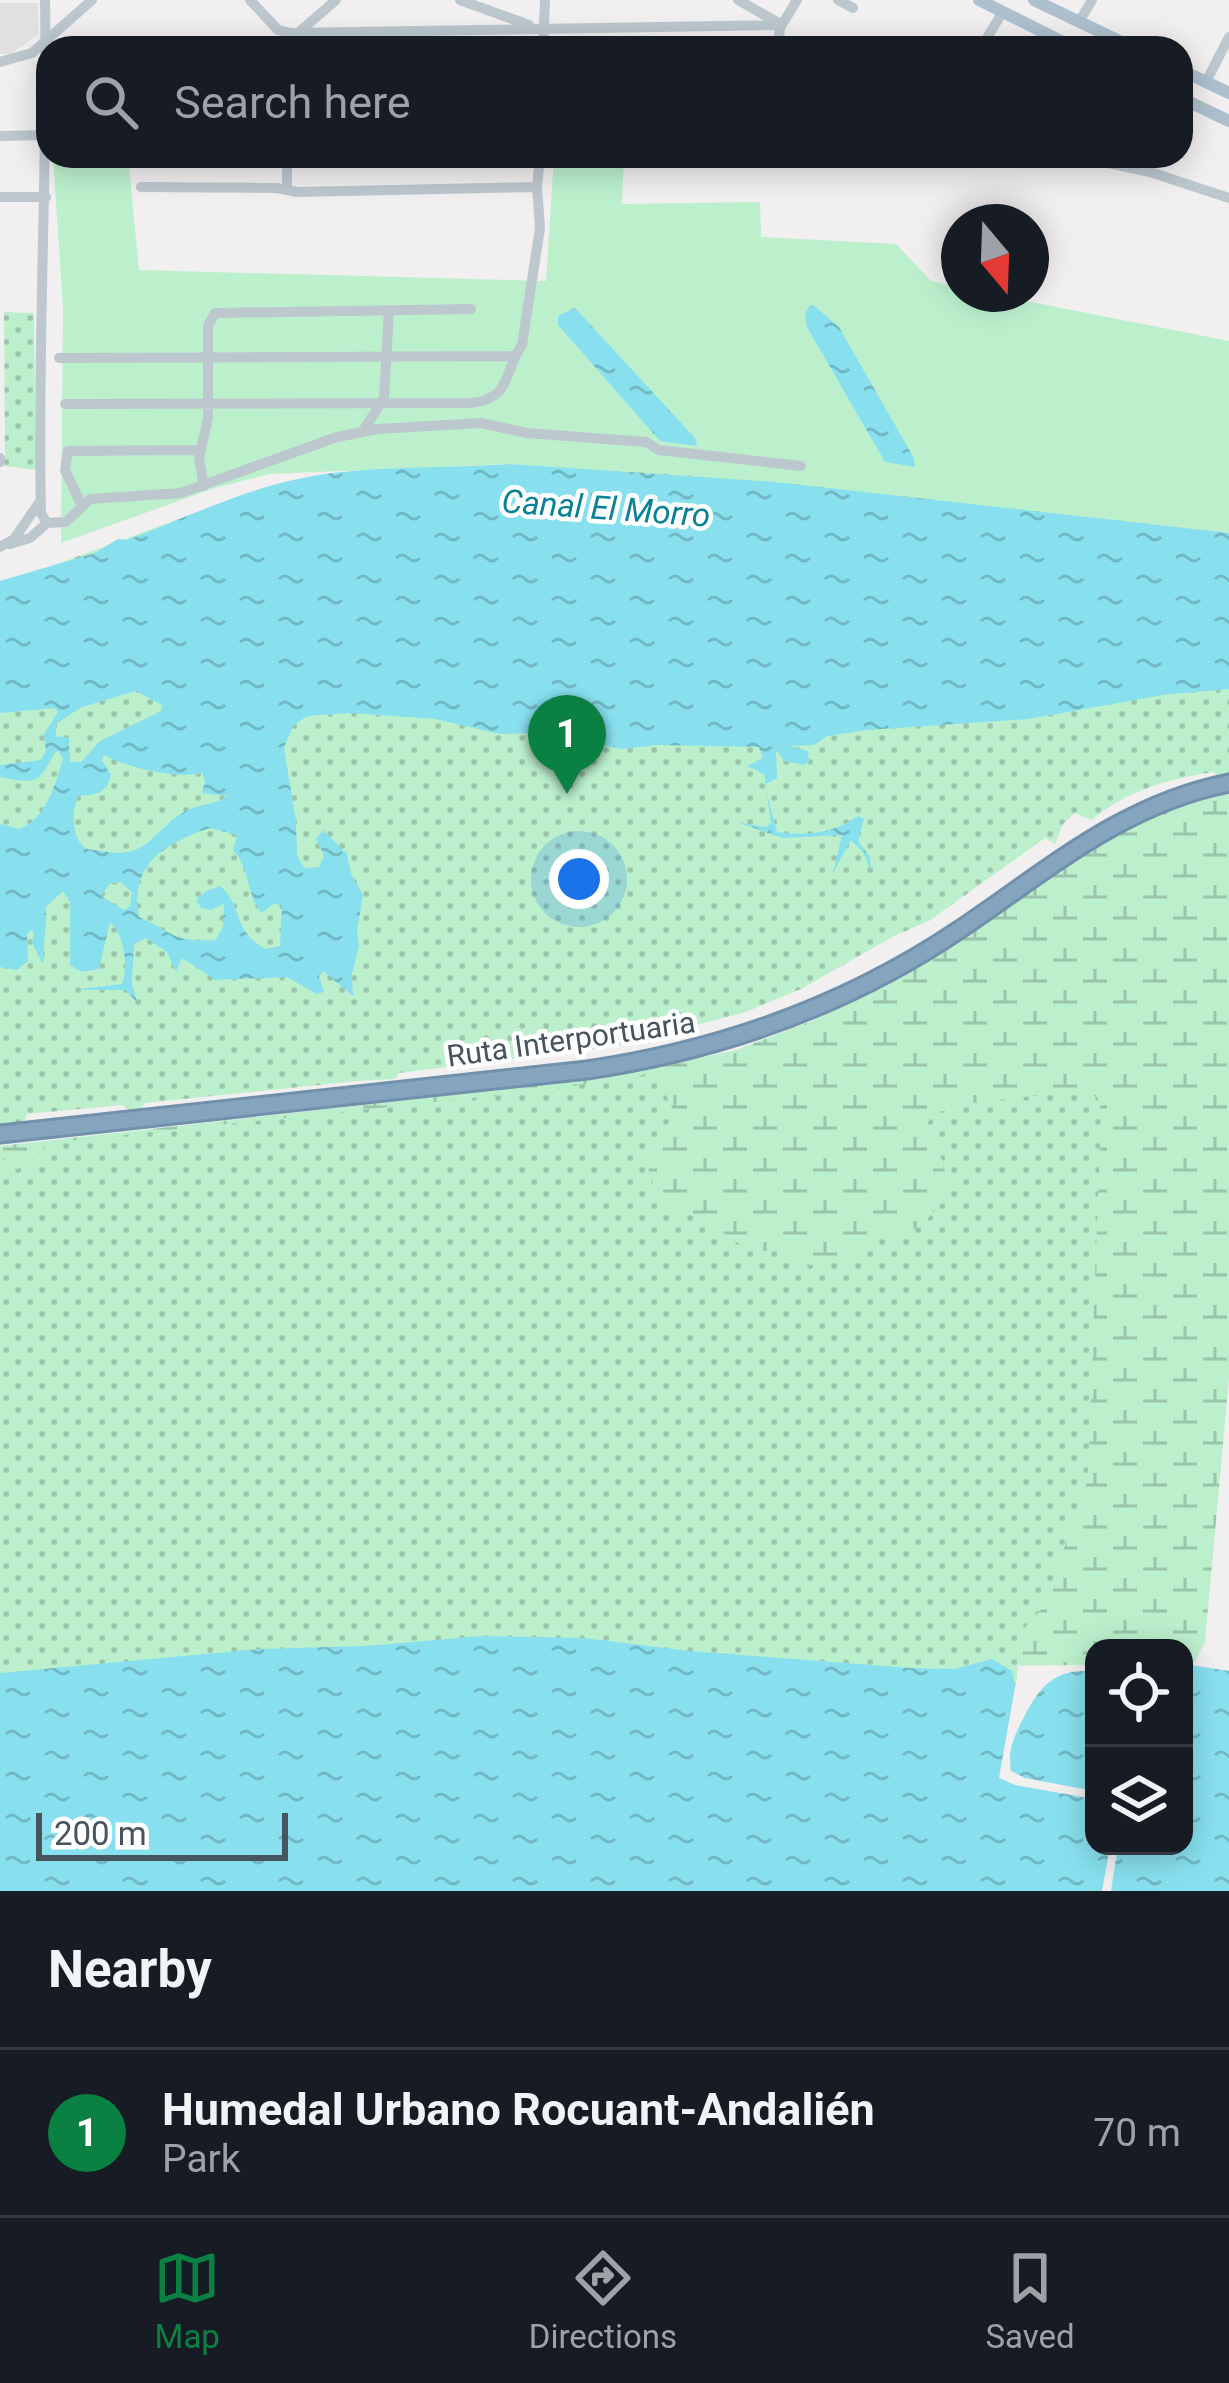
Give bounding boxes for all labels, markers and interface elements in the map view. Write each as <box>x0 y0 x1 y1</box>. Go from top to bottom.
search box <box>36 36 1193 168</box>
icon: search <box>78 69 144 135</box>
text: Search here <box>174 76 411 129</box>
north arrow <box>941 204 1049 312</box>
water label: Canal El Morro <box>500 481 712 535</box>
pin: 1 <box>528 695 606 794</box>
your location <box>549 849 609 909</box>
street label: Ruta Interportuaria <box>445 1004 697 1074</box>
map controls <box>1085 1639 1193 1855</box>
button: locate <box>1085 1639 1193 1747</box>
button: layers <box>1085 1747 1193 1855</box>
scale bar <box>36 1807 288 1860</box>
text: 200 m <box>54 1814 147 1853</box>
text: Nearby <box>48 1940 212 1999</box>
text: Humedal Urbano Rocuant-Andalién <box>162 2083 875 2136</box>
text: 1 <box>76 2110 98 2156</box>
text: 70 m <box>1093 2110 1181 2156</box>
text: Park <box>162 2136 241 2182</box>
tab: Map <box>154 2245 220 2356</box>
tab: Directions <box>529 2245 677 2356</box>
tab: Saved <box>986 2245 1075 2356</box>

